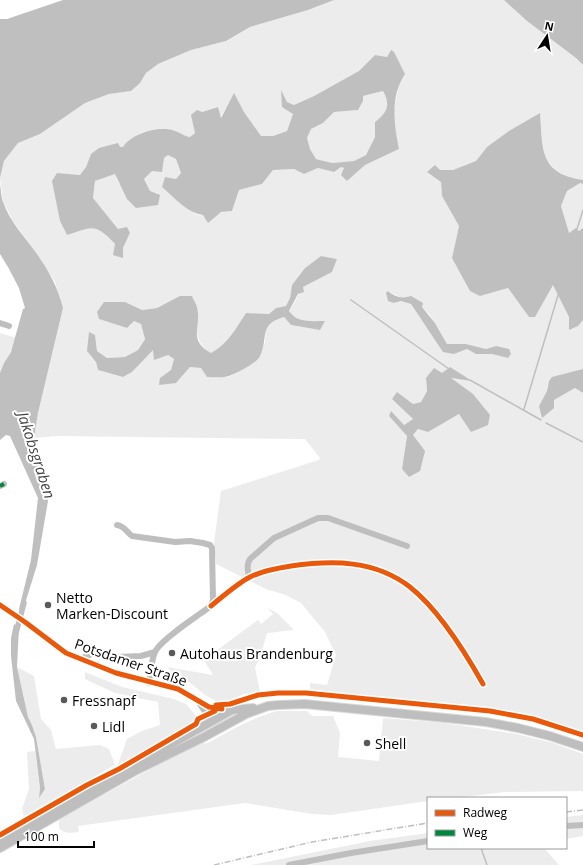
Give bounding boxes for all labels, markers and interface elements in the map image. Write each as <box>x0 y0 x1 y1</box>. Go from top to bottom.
north arrow <box>527 16 567 56</box>
text: N <box>543 17 555 34</box>
water label: Jakobsgraben <box>13 406 60 501</box>
place label: Netto Marken-Discount <box>56 588 168 623</box>
marker: Netto Marken-Discount <box>43 600 53 610</box>
street label: Potsdamer Straße <box>72 634 190 690</box>
place label: Autohaus Brandenburg <box>180 644 333 663</box>
marker: Autohaus Brandenburg <box>167 648 177 658</box>
place label: Fressnapf <box>72 691 137 710</box>
marker: Fressnapf <box>59 695 69 705</box>
place label: Lidl <box>102 717 125 736</box>
marker: Lidl <box>89 721 99 731</box>
place label: Shell <box>375 734 406 753</box>
marker: Shell <box>362 738 372 748</box>
legend <box>427 797 567 849</box>
text: Radweg <box>463 804 507 821</box>
scale bar <box>18 823 94 849</box>
text: Weg <box>463 824 488 841</box>
text: 100 m <box>24 828 59 845</box>

